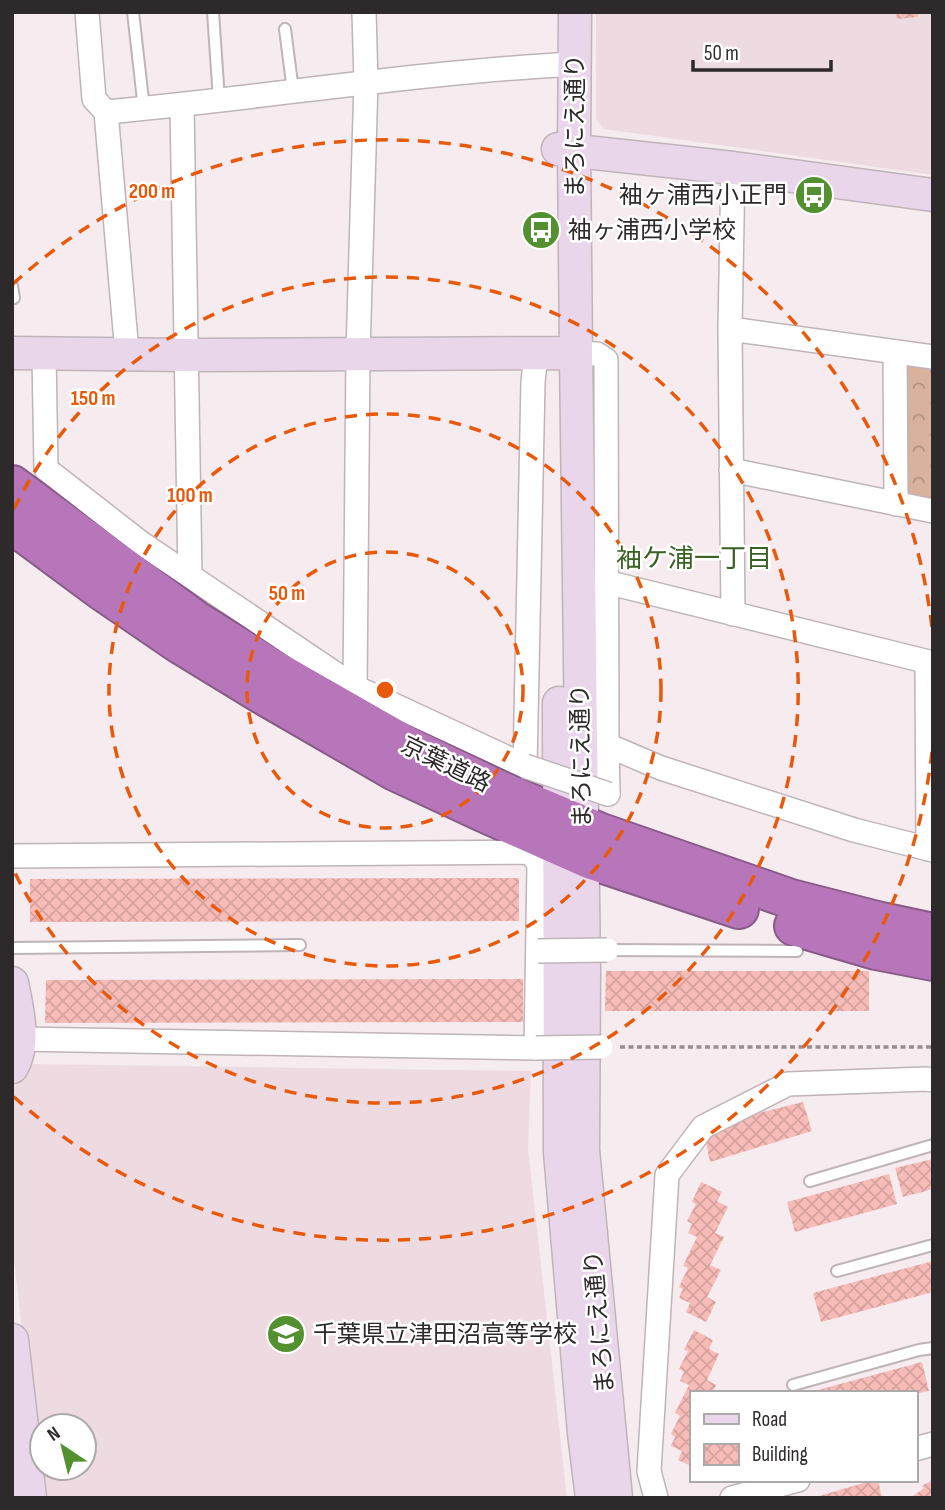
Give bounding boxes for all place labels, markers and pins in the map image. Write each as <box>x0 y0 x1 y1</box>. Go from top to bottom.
bus stop icon: 袖ヶ浦西小正門 <box>793 174 835 216</box>
place label: 袖ヶ浦西小正門 <box>619 181 787 210</box>
bus stop icon: 袖ヶ浦西小学校 <box>520 209 562 251</box>
place label: 袖ヶ浦西小学校 <box>568 216 736 245</box>
centre of rings <box>373 678 397 702</box>
school or university icon: 千葉県立津田沼高等学校 <box>265 1313 307 1355</box>
place label: 千葉県立津田沼高等学校 <box>313 1320 577 1349</box>

